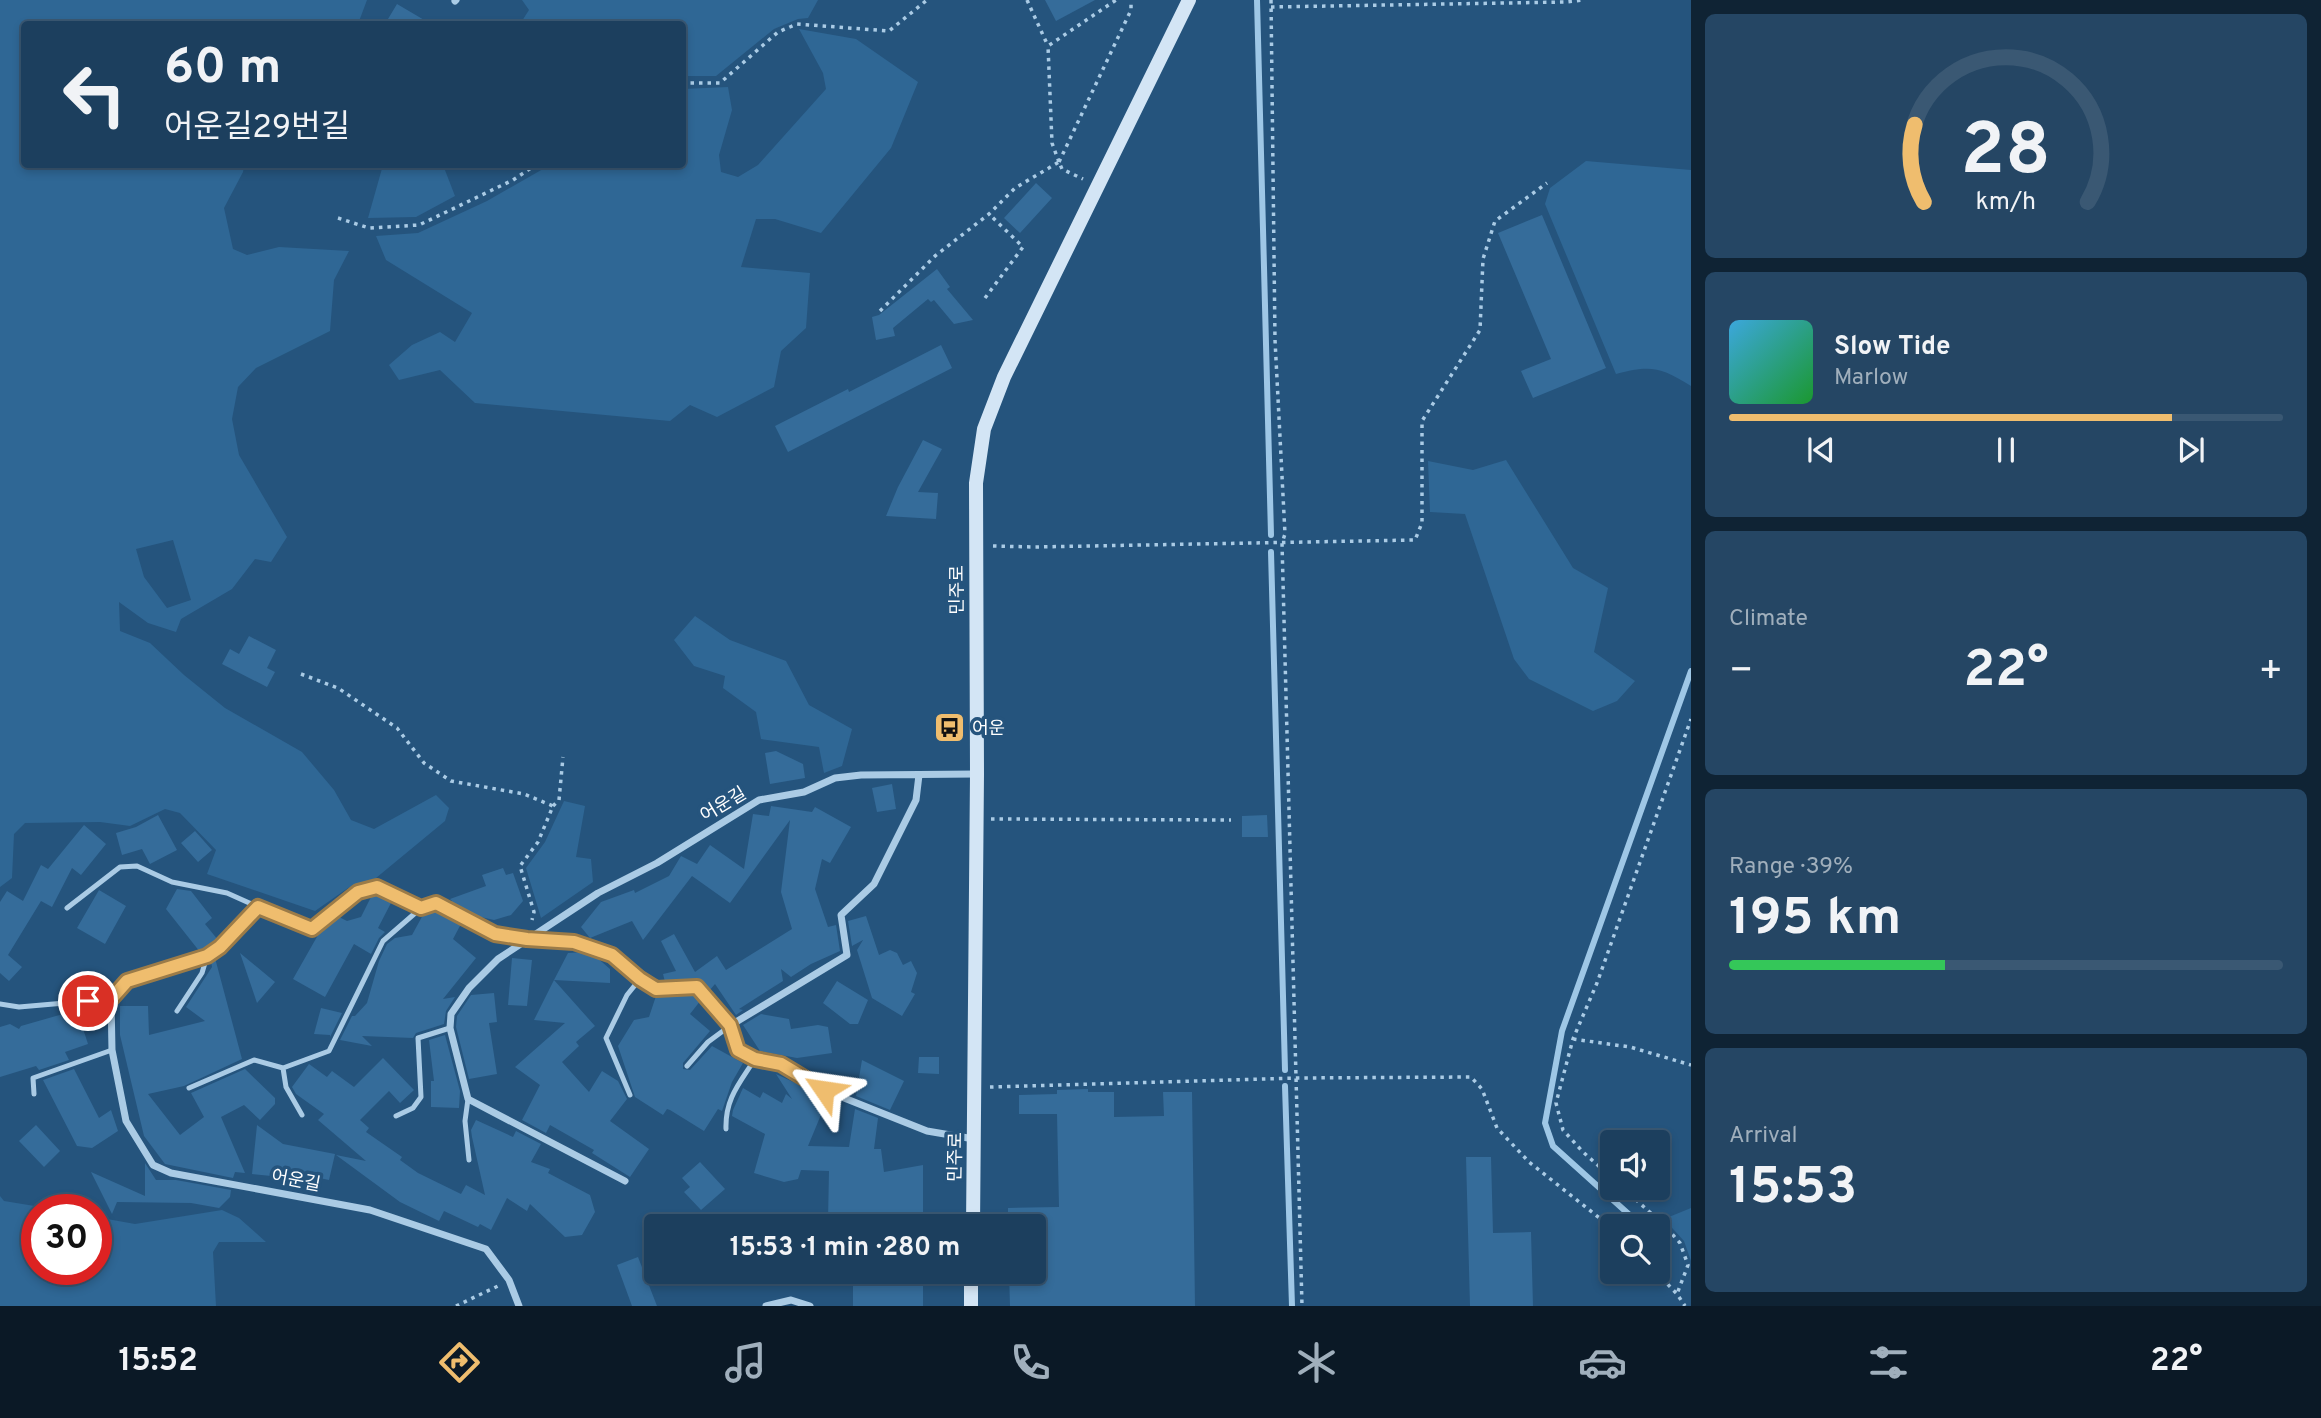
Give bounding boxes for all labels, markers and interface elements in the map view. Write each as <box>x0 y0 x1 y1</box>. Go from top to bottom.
text: 60 m <box>164 39 282 101</box>
icon: left <box>49 49 140 140</box>
text: 어운길29번길 <box>164 109 350 149</box>
text: 28 <box>1961 109 2051 201</box>
text: km/h <box>1976 187 2036 219</box>
text: Slow Tide <box>1834 331 1951 364</box>
text: Marlow <box>1834 364 1908 393</box>
icon: previous <box>1802 431 1840 469</box>
icon: pause <box>1987 431 2025 469</box>
icon: next <box>2172 431 2210 469</box>
street label: 민주로 <box>947 565 970 615</box>
text: Climate <box>1729 605 1808 634</box>
text: 22° <box>1963 639 2049 705</box>
text: − <box>1729 648 1754 697</box>
text: + <box>2258 648 2283 697</box>
bus stop icon: 어운 <box>932 711 966 745</box>
place label: 어운 <box>972 718 1005 741</box>
street label: 어운길 <box>697 783 751 828</box>
text: Range · 39% <box>1729 853 1853 882</box>
text: 195 km <box>1729 887 1901 953</box>
pin <box>58 971 118 1031</box>
icon: arrive <box>69 982 107 1020</box>
position arrow <box>787 1053 861 1127</box>
text: Arrival <box>1729 1122 1798 1151</box>
map controls <box>1600 1130 1670 1284</box>
button: sound <box>1600 1130 1670 1200</box>
street label: 민주로 <box>945 1132 968 1182</box>
text: 15:53 <box>1729 1156 1857 1222</box>
street label: 어운길 <box>269 1165 322 1198</box>
speed limit sign: 30 <box>21 1194 112 1285</box>
button: search <box>1600 1214 1670 1284</box>
text: 15:53 · 1 min · 280 m <box>730 1232 960 1265</box>
icon: directions <box>435 1338 484 1387</box>
icon: music <box>721 1338 770 1387</box>
icon: phone <box>1006 1338 1055 1387</box>
icon: climate <box>1292 1338 1341 1387</box>
icon: car <box>1578 1338 1627 1387</box>
icon: filters <box>1864 1338 1913 1387</box>
text: 15:52 <box>118 1342 198 1382</box>
text: 22° <box>2150 1342 2203 1382</box>

